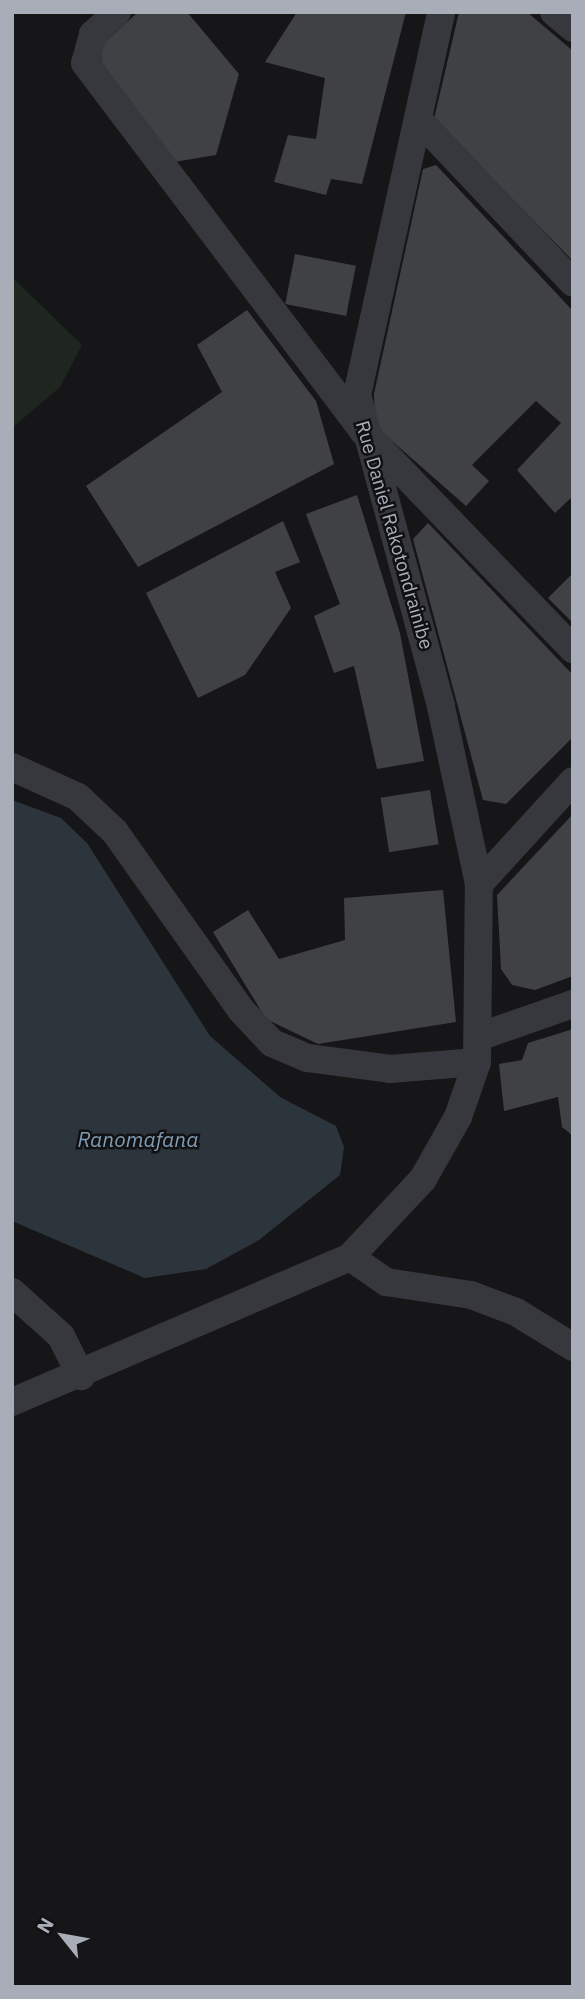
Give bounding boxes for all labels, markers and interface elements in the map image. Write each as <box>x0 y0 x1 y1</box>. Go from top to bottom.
street label: Rue Daniel Rakotondrainibe <box>350 418 438 652</box>
water label: Ranomafana <box>78 1126 198 1152</box>
north arrow <box>28 1901 98 1971</box>
text: N <box>31 1913 59 1937</box>

